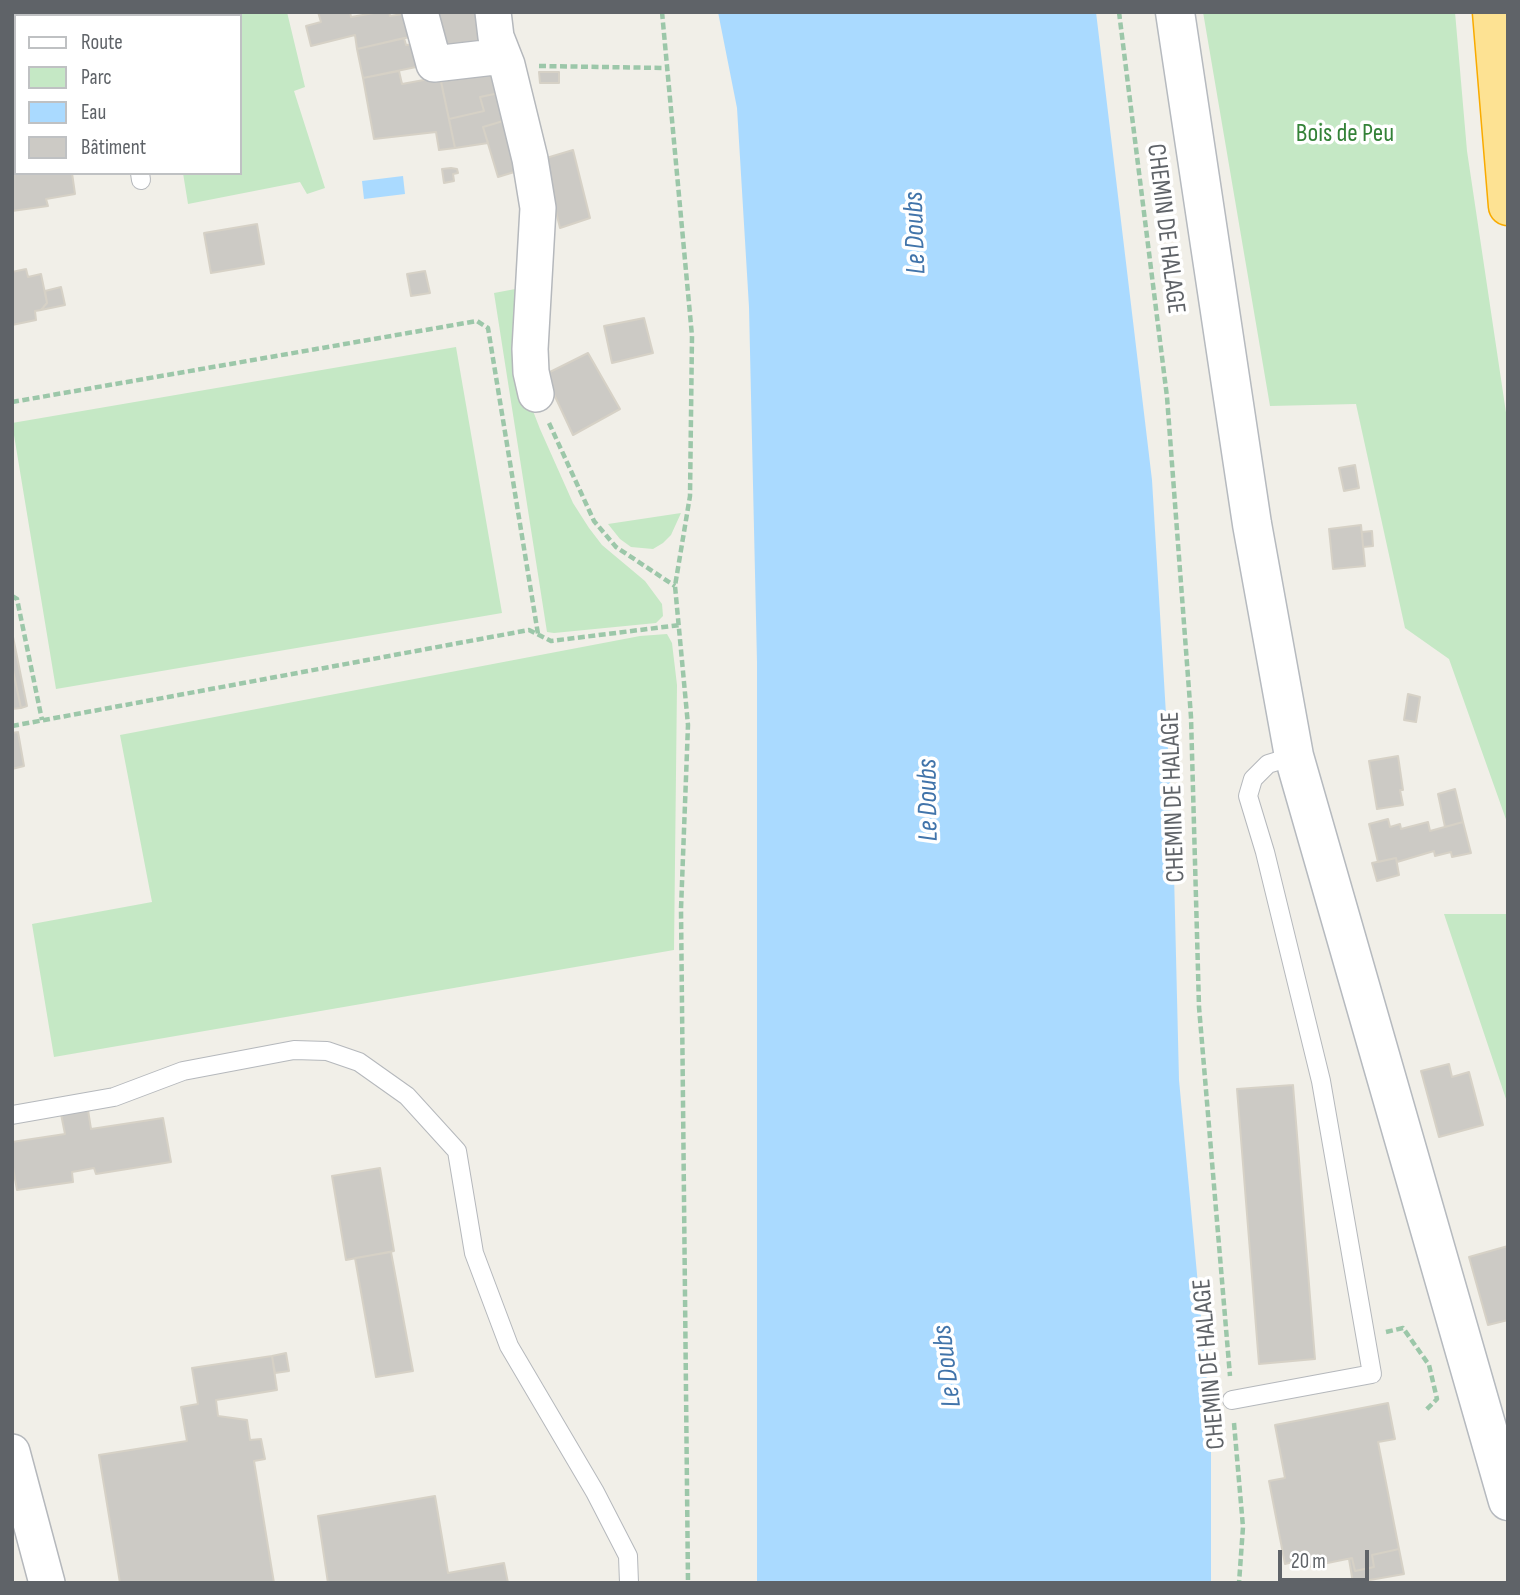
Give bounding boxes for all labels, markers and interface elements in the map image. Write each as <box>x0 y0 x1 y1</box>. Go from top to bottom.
legend <box>14 14 242 175</box>
text: Route <box>81 30 123 55</box>
text: Parc <box>81 65 112 90</box>
text: Eau <box>81 100 106 125</box>
park label: Bois de Peu <box>1296 118 1394 150</box>
text: Bâtiment <box>81 135 146 160</box>
street label: CHEMIN DE HALAGE <box>1139 142 1191 316</box>
water label: Le Doubs <box>898 191 934 275</box>
street label: CHEMIN DE HALAGE <box>1155 711 1193 883</box>
water label: Le Doubs <box>911 758 947 842</box>
street label: CHEMIN DE HALAGE <box>1187 1277 1233 1451</box>
water label: Le Doubs <box>926 1323 970 1409</box>
scale bar <box>1282 1536 1373 1580</box>
text: 20 m <box>1291 1549 1326 1574</box>

